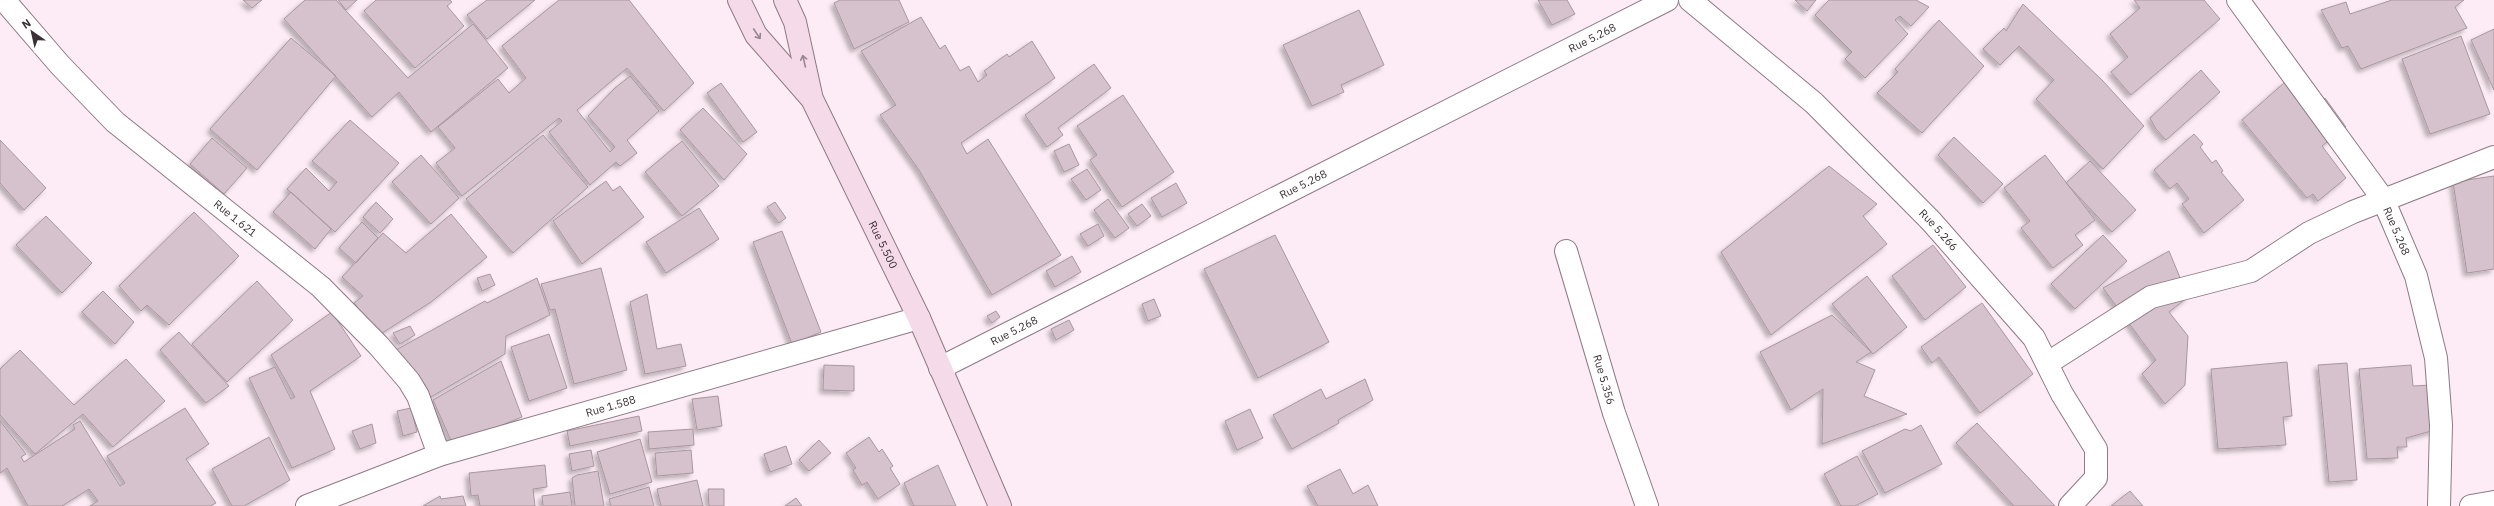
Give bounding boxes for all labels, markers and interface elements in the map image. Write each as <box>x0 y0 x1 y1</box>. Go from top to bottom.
north arrow <box>12 12 52 52</box>
text: N <box>19 16 34 32</box>
street label: Rue 5.268 <box>1566 20 1618 56</box>
one-way arrow <box>753 29 761 40</box>
one-way arrow <box>799 54 807 67</box>
street label: Rue 5.268 <box>1277 166 1329 202</box>
street label: Rue 1.621 <box>211 197 260 240</box>
street label: Rue 5.268 <box>2380 205 2413 257</box>
street label: Rue 5.266 <box>1916 206 1961 254</box>
street label: Rue 5.500 <box>866 218 901 271</box>
street label: Rue 5.268 <box>988 313 1040 348</box>
street label: Rue 5.356 <box>1590 353 1618 406</box>
street label: Rue 1.588 <box>584 392 637 420</box>

